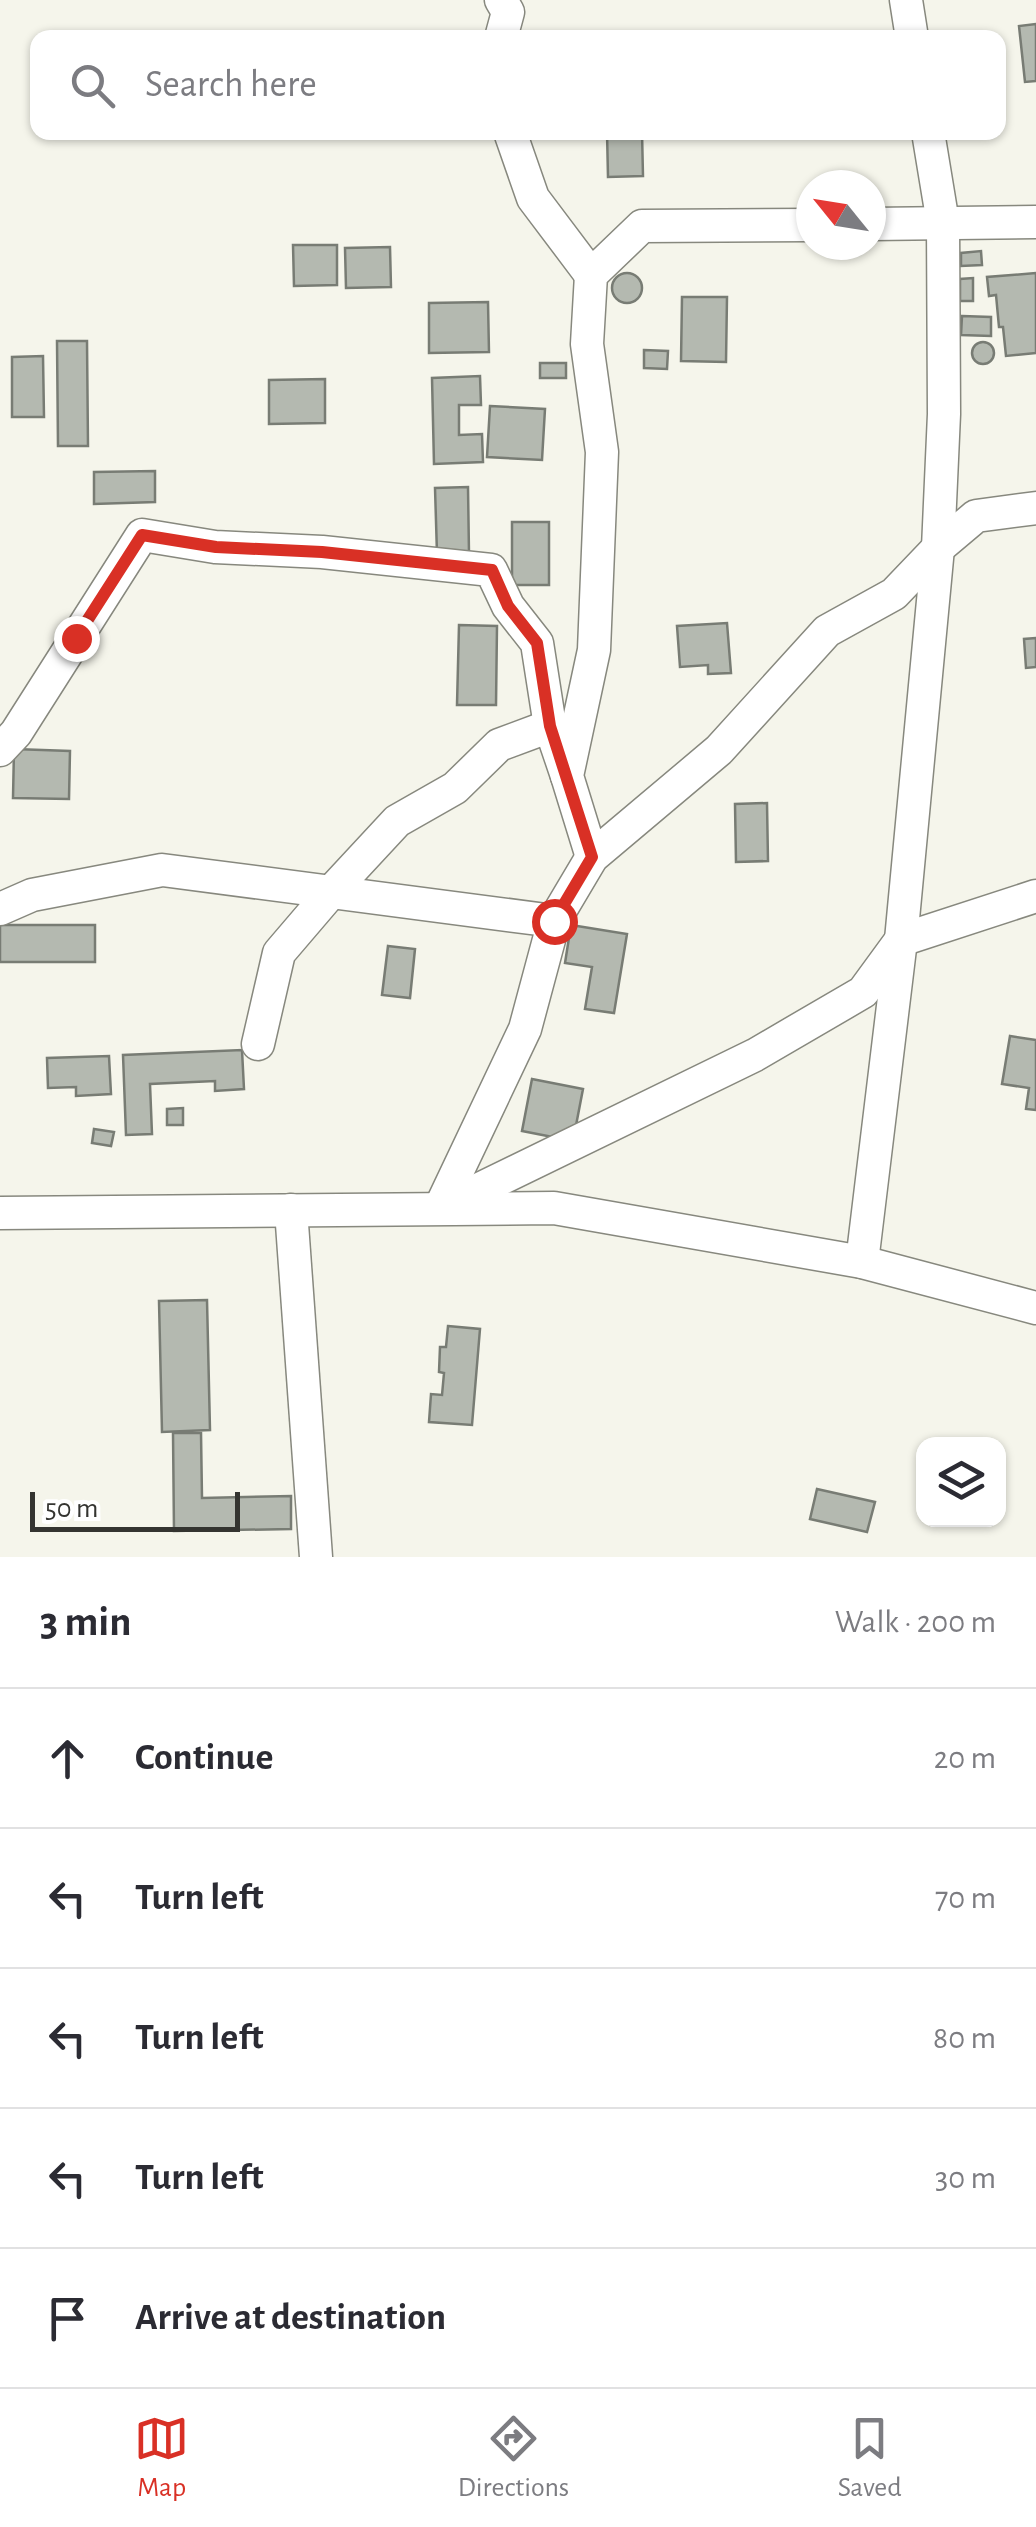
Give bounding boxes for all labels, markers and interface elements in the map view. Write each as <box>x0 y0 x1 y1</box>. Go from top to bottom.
search box <box>30 30 1006 140</box>
icon: search <box>65 58 120 113</box>
text: Search here <box>145 66 317 104</box>
north arrow <box>796 170 886 260</box>
route end <box>54 616 100 662</box>
route start <box>532 899 578 945</box>
map controls <box>916 1437 1006 1527</box>
button: layers <box>916 1437 1006 1527</box>
scale bar <box>30 1487 240 1532</box>
text: 50 m <box>45 1495 99 1523</box>
text: 3 min <box>40 1601 132 1643</box>
text: Walk · 200 m <box>835 1606 996 1638</box>
icon: ahead <box>40 1731 95 1786</box>
text: Continue <box>135 1739 273 1777</box>
text: 20 m <box>934 1742 996 1774</box>
icon: left <box>40 1871 95 1926</box>
text: Turn left <box>135 1879 263 1917</box>
text: 70 m <box>935 1882 996 1914</box>
icon: left <box>40 2011 95 2066</box>
text: Turn left <box>135 2019 263 2057</box>
text: 80 m <box>933 2022 996 2054</box>
icon: left <box>40 2151 95 2206</box>
text: Turn left <box>135 2159 263 2197</box>
text: 30 m <box>935 2162 996 2194</box>
icon: arrive <box>40 2291 95 2346</box>
text: Arrive at destination <box>135 2299 446 2337</box>
tab: Map <box>134 2411 189 2505</box>
tab: Directions <box>458 2411 569 2505</box>
tab: Saved <box>838 2411 902 2505</box>

